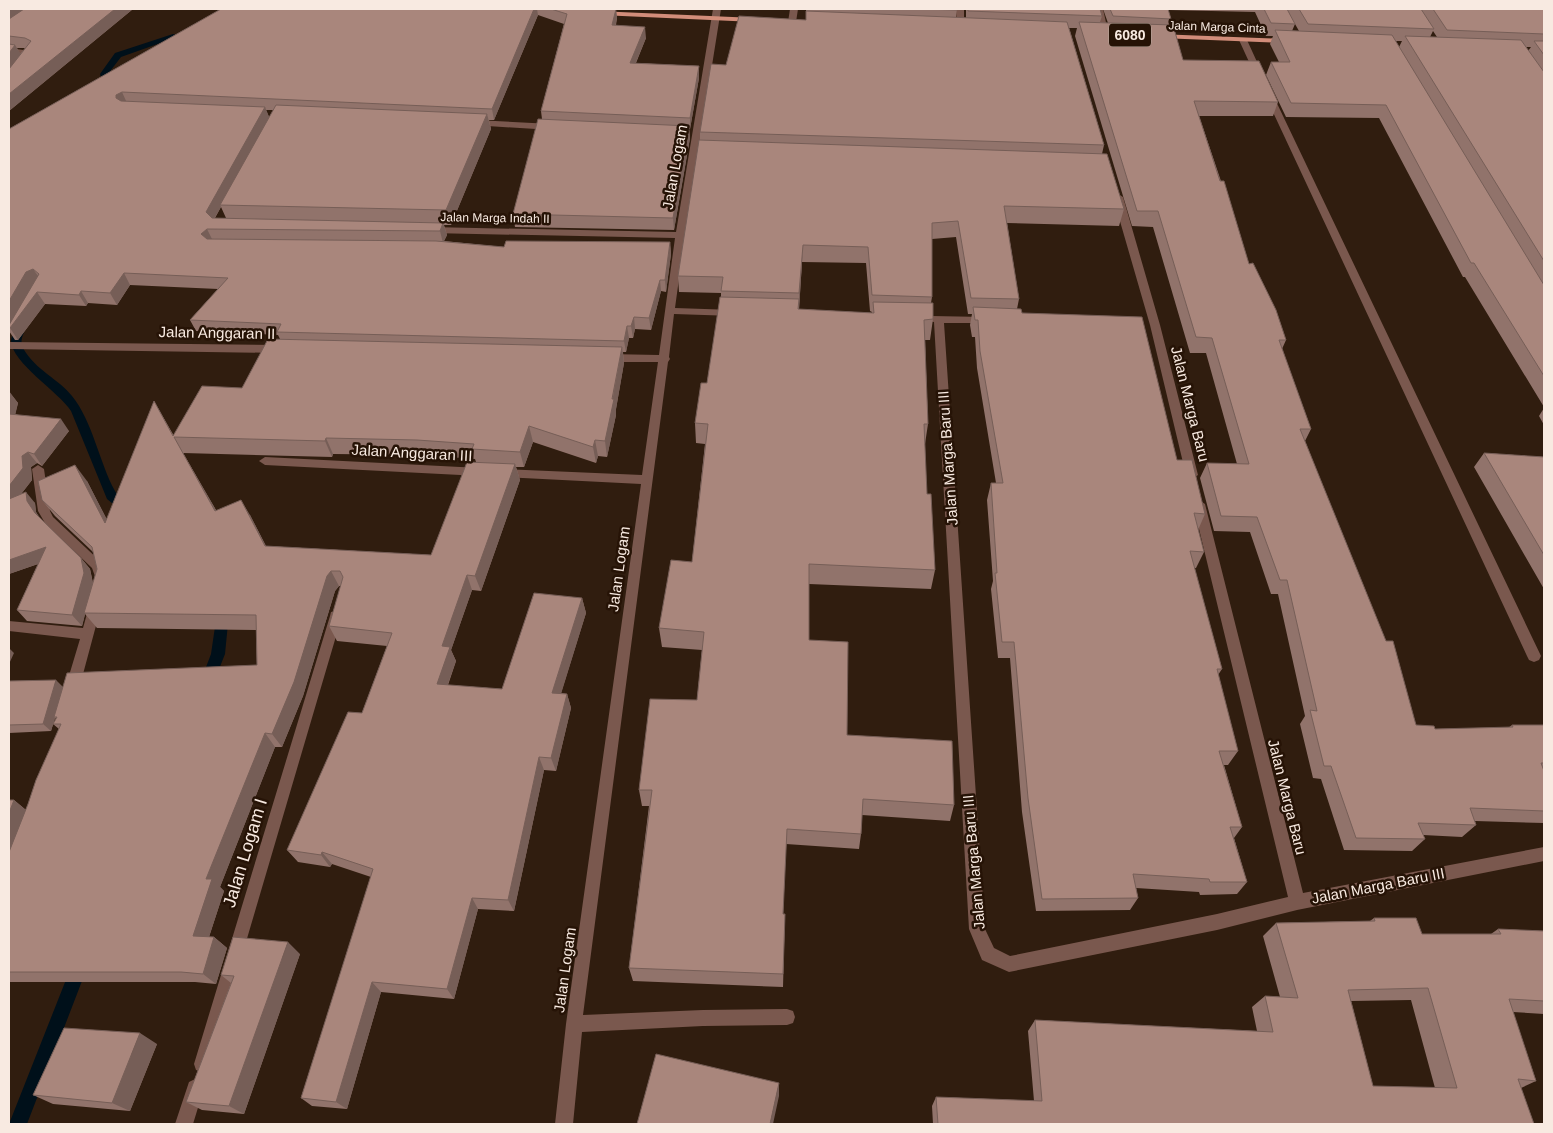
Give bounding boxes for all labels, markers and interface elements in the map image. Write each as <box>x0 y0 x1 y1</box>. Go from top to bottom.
street label: Jalan Marga Cinta <box>1168 18 1266 36</box>
road number: 6080 <box>1109 24 1151 46</box>
street label: Jalan Logam <box>659 123 690 211</box>
street label: Jalan Marga Indah II <box>440 210 550 226</box>
street label: Jalan Anggaran II <box>158 323 276 342</box>
street label: Jalan Marga Baru <box>1168 344 1213 463</box>
street label: Jalan Marga Baru III <box>934 390 961 526</box>
street label: Jalan Anggaran III <box>351 441 473 464</box>
street label: Jalan Logam <box>604 525 633 613</box>
street label: Jalan Marga Baru <box>1265 737 1310 856</box>
street label: Jalan Marga Baru III <box>959 794 988 930</box>
street label: Jalan Logam I <box>219 796 271 910</box>
street label: Jalan Marga Baru III <box>1310 864 1446 907</box>
street label: Jalan Logam <box>550 926 579 1014</box>

